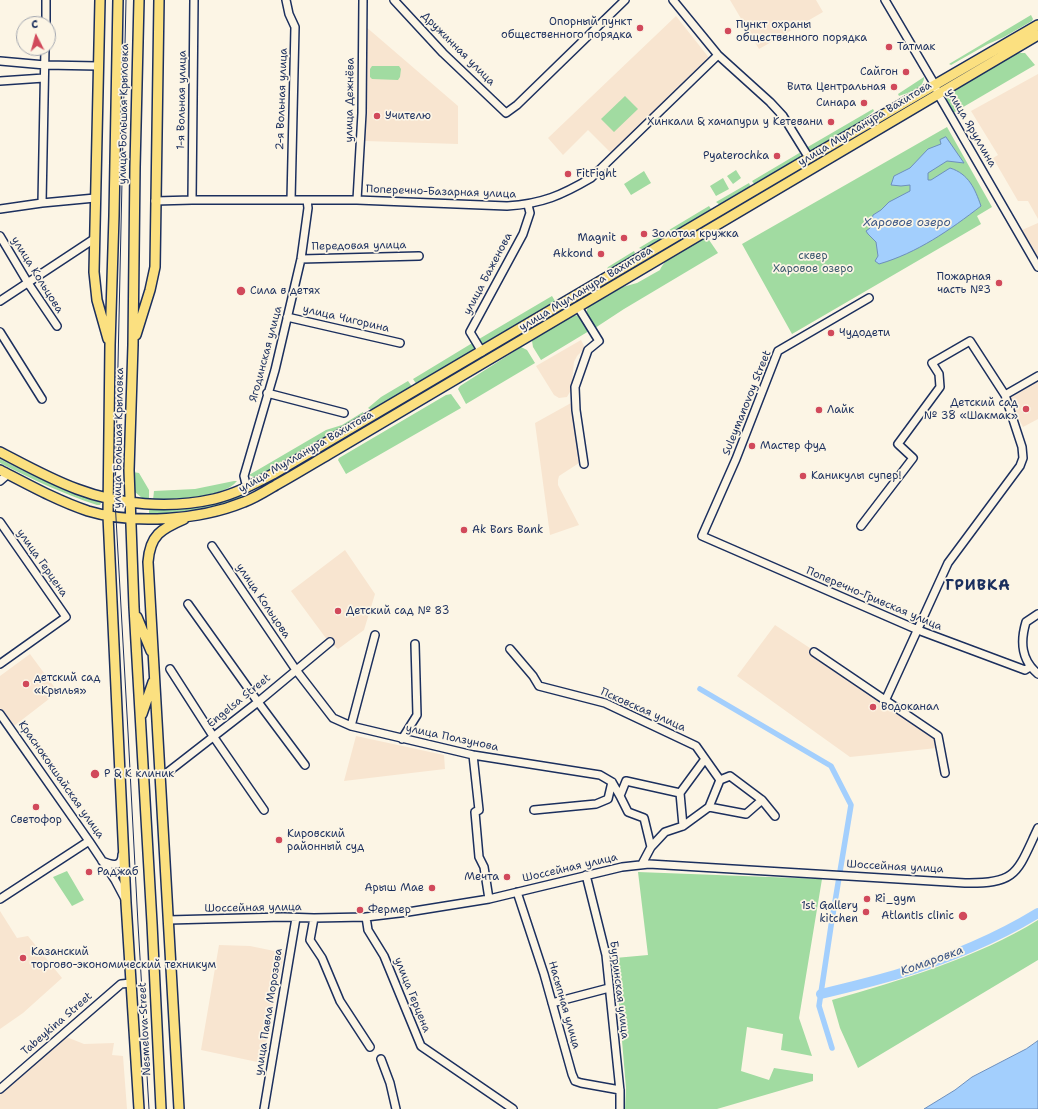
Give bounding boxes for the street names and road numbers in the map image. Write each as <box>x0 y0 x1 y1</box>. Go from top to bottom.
street label: Дружинная улица <box>418 9 498 89</box>
street label: улица Большая Крыловка <box>116 44 132 184</box>
street label: 2-я Вольная улица <box>274 48 290 150</box>
street label: 1-я Вольная улица <box>175 50 189 150</box>
street label: улица Дежнёва <box>343 57 357 143</box>
street label: улица Мулланура Вахитова <box>796 79 934 169</box>
street label: улица Яруллина <box>943 86 999 170</box>
street label: Поперечно-Базарная улица <box>366 183 516 201</box>
street label: улица Баженова <box>461 231 515 317</box>
street label: улица Кольцова <box>8 234 66 316</box>
street label: Передовая улица <box>312 239 406 253</box>
street label: улица Мулланура Вахитова <box>517 244 655 334</box>
street label: улица Чигорина <box>302 303 390 335</box>
street label: Ягодинская улица <box>247 305 285 403</box>
street label: Suleymanovoy Street <box>720 349 774 457</box>
street label: улица Большая Крыловка <box>111 368 127 508</box>
street label: улица Мулланура Вахитова <box>236 408 376 496</box>
street label: улица Герцена <box>14 527 70 599</box>
street label: улица Кольцова <box>233 561 293 641</box>
street label: Поперечно-Гривская улица <box>804 564 944 634</box>
street label: Engelsa Street <box>205 671 273 731</box>
street label: Псковская улица <box>598 685 688 735</box>
street label: Краснококшайская улица <box>15 719 107 841</box>
street label: улица Ползунова <box>404 722 500 754</box>
street label: Шоссейная улица <box>521 851 619 885</box>
street label: Шоссейная улица <box>846 858 944 876</box>
street label: Шоссейная улица <box>204 901 302 915</box>
street label: Бугринская улица <box>606 940 632 1040</box>
street label: улица Павла Морозова <box>252 948 286 1076</box>
street label: улица Герцена <box>391 956 433 1034</box>
street label: Насыпная улица <box>545 960 583 1050</box>
street label: Nesmelova Street <box>136 982 154 1076</box>
street label: Tabeykina Street <box>19 990 95 1058</box>

